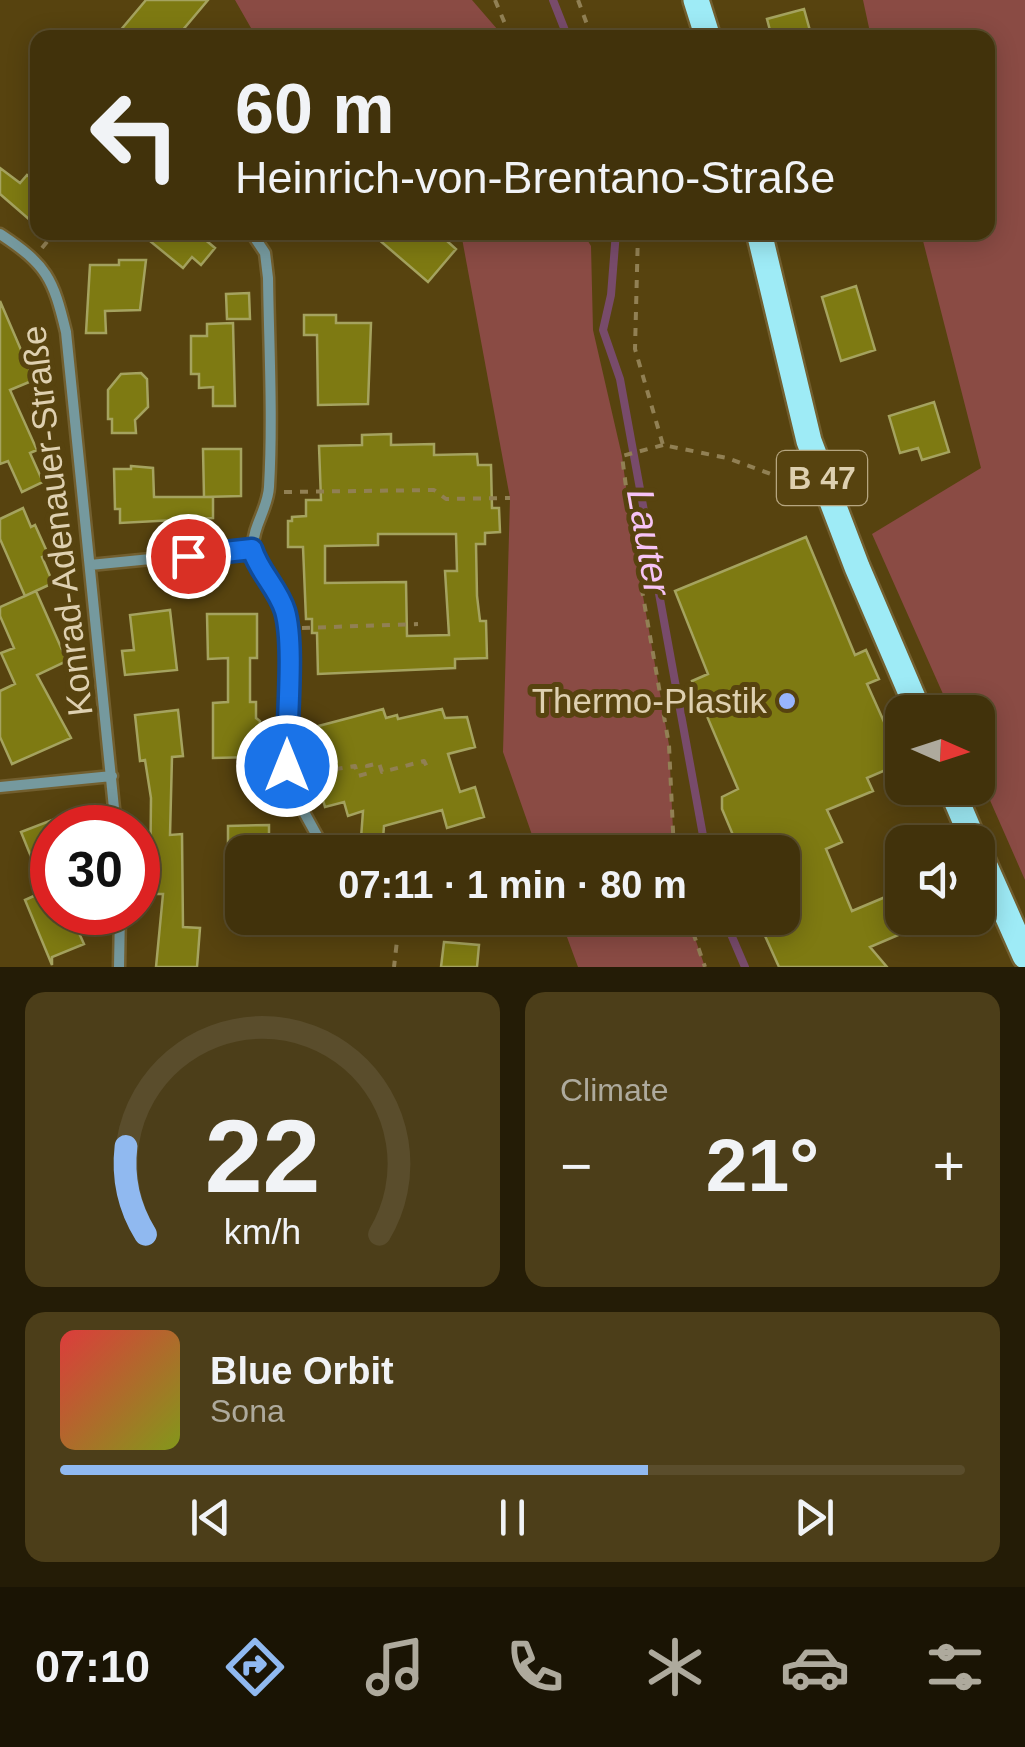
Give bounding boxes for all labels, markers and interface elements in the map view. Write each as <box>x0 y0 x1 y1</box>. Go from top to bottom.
icon: left <box>70 70 200 200</box>
text: 60 m <box>235 70 395 148</box>
text: Heinrich-von-Brentano-Straße <box>235 152 835 203</box>
street label: Konrad-Adenauer-Straße <box>13 324 100 718</box>
road number: B 47 <box>777 451 867 505</box>
water label: Lauter <box>619 485 679 600</box>
pin <box>146 514 231 599</box>
icon: arrive <box>161 529 216 584</box>
place label: Thermo-Plastik <box>532 681 767 720</box>
marker: Thermo-Plastik <box>776 690 798 712</box>
north arrow <box>885 695 995 805</box>
map controls <box>885 695 995 935</box>
position arrow <box>235 714 339 818</box>
speed limit sign: 30 <box>30 805 160 935</box>
button: sound <box>885 825 995 935</box>
text: 07:11 · 1 min · 80 m <box>338 864 687 906</box>
text: Climate <box>560 1072 668 1108</box>
text: 22 <box>205 1098 320 1214</box>
text: 21° <box>706 1123 819 1207</box>
text: − <box>560 1135 592 1197</box>
text: + <box>933 1135 965 1197</box>
text: km/h <box>224 1212 301 1252</box>
text: Blue Orbit <box>210 1350 394 1392</box>
text: Sona <box>210 1393 285 1429</box>
icon: previous <box>183 1490 238 1545</box>
icon: pause <box>485 1490 540 1545</box>
icon: next <box>787 1490 842 1545</box>
icon: directions <box>220 1632 290 1702</box>
icon: music <box>360 1632 430 1702</box>
icon: phone <box>500 1632 570 1702</box>
icon: climate <box>640 1632 710 1702</box>
icon: car <box>780 1632 850 1702</box>
icon: filters <box>920 1632 990 1702</box>
text: 07:10 <box>35 1641 150 1692</box>

